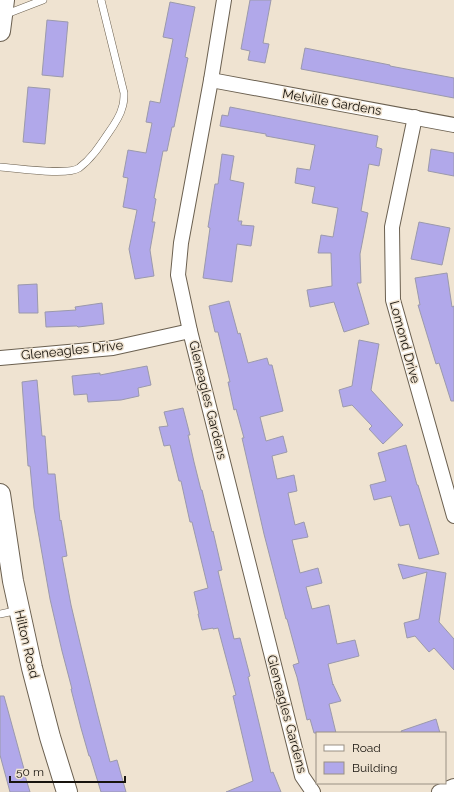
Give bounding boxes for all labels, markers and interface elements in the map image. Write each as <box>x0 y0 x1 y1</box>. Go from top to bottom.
street label: Melville Gardens <box>281 86 383 118</box>
street label: Lomond Drive <box>387 299 423 385</box>
street label: Gleneagles Drive <box>20 337 124 363</box>
street label: Gleneagles Gardens <box>186 339 230 461</box>
street label: Hilton Road <box>12 608 42 680</box>
street label: Gleneagles Gardens <box>264 653 310 775</box>
legend <box>316 732 446 784</box>
text: Road <box>352 741 381 755</box>
scale bar <box>10 758 125 784</box>
text: Building <box>352 761 398 775</box>
text: 50 m <box>16 765 44 779</box>

